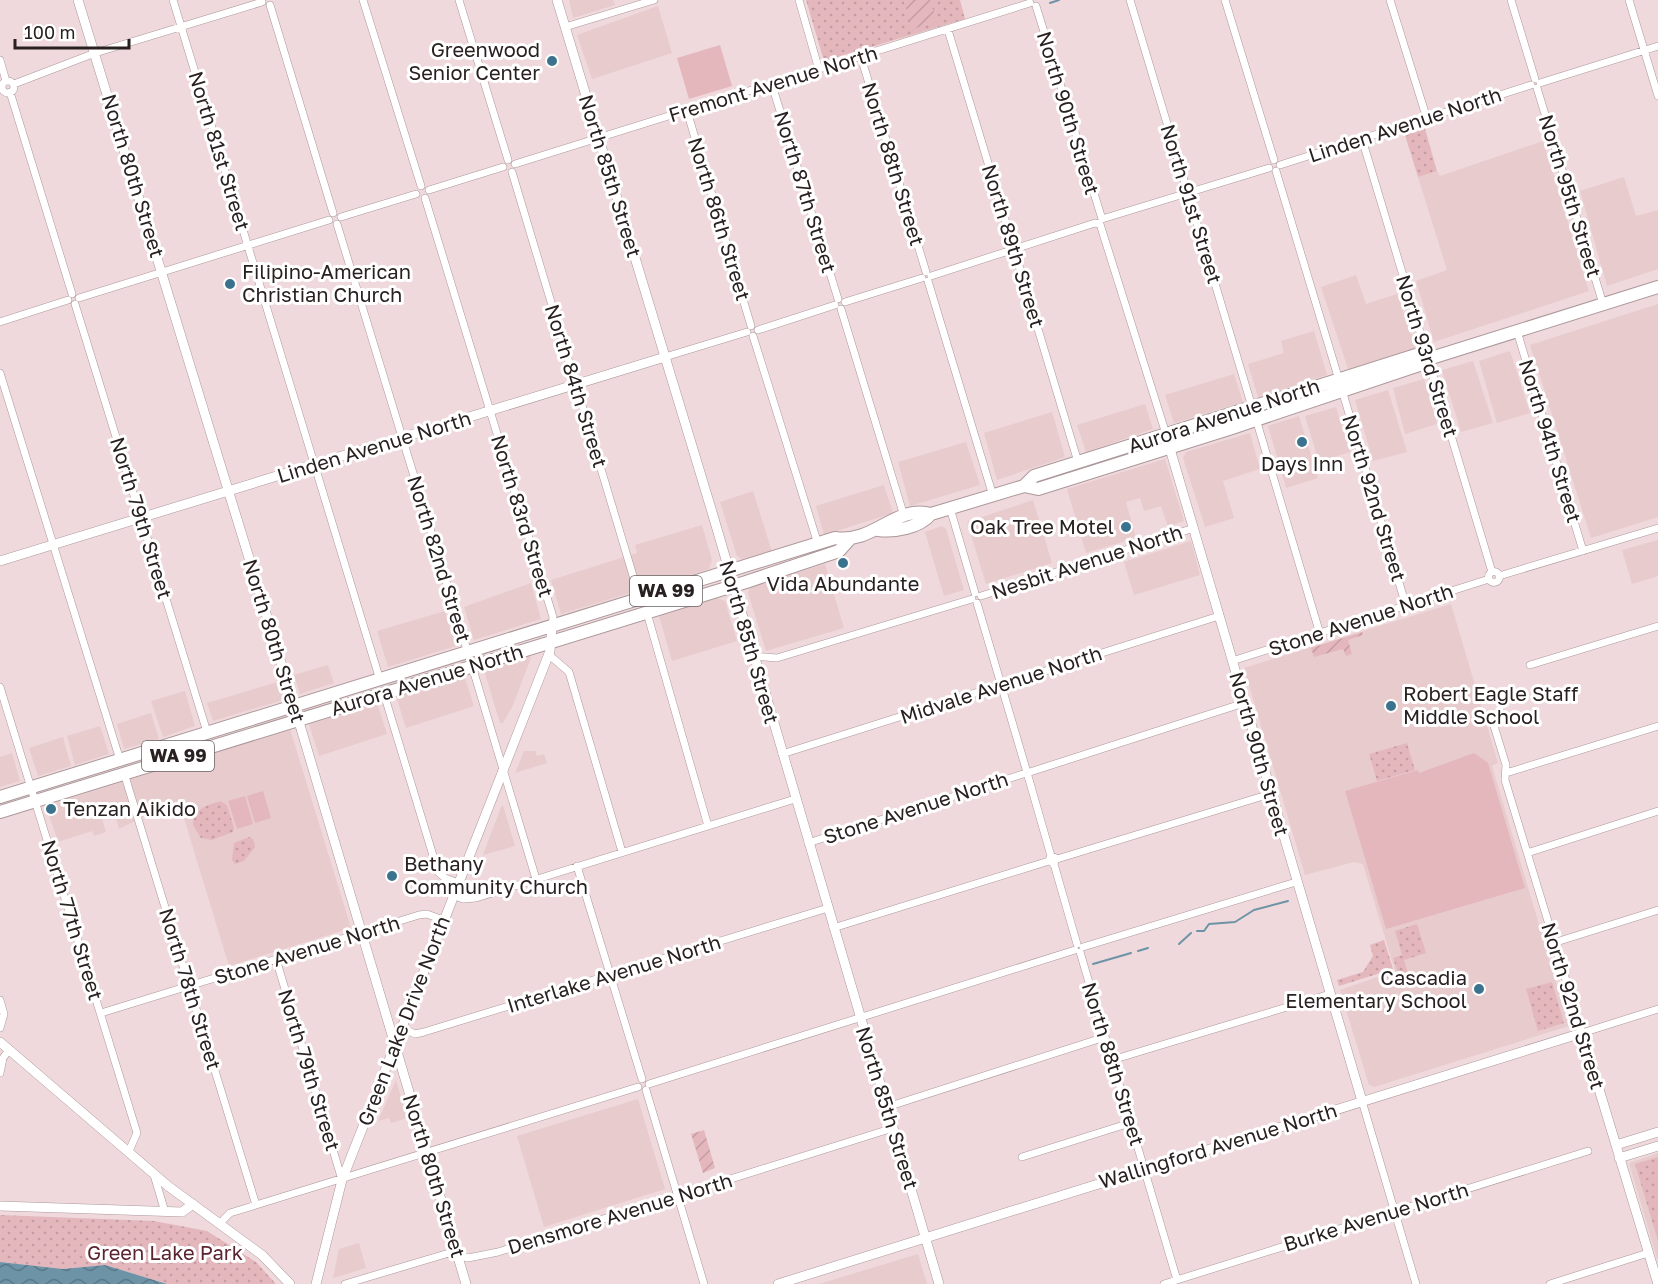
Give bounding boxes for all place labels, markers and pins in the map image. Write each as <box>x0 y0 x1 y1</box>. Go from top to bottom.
place label: Greenwood Senior Center <box>408 37 540 84</box>
marker: Greenwood Senior Center <box>545 54 559 68</box>
place label: Filipino-American Christian Church <box>242 259 411 306</box>
marker: Filipino-American Christian Church <box>223 277 237 291</box>
marker: Days Inn <box>1295 435 1309 449</box>
place label: Days Inn <box>1261 451 1343 475</box>
place label: Oak Tree Motel <box>970 514 1114 538</box>
marker: Oak Tree Motel <box>1119 520 1133 534</box>
marker: Vida Abundante <box>836 556 850 570</box>
place label: Vida Abundante <box>767 571 919 595</box>
place label: Robert Eagle Staff Middle School <box>1403 681 1578 728</box>
marker: Robert Eagle Staff Middle School <box>1384 699 1398 713</box>
place label: Tenzan Aikido <box>63 796 196 820</box>
marker: Tenzan Aikido <box>44 802 58 816</box>
place label: Bethany Community Church <box>404 851 588 898</box>
marker: Bethany Community Church <box>385 869 399 883</box>
place label: Cascadia Elementary School <box>1285 965 1467 1012</box>
marker: Cascadia Elementary School <box>1472 982 1486 996</box>

